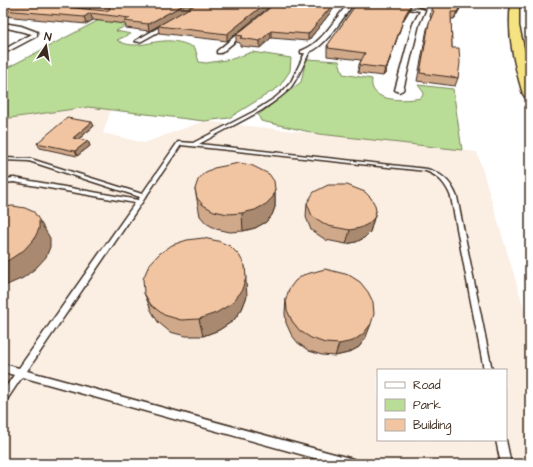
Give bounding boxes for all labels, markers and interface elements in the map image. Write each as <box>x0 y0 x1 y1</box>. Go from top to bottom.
north arrow <box>26 26 66 66</box>
text: N <box>43 29 53 45</box>
legend <box>377 369 507 441</box>
text: Road <box>413 377 441 394</box>
text: Park <box>413 397 441 414</box>
text: Building <box>413 417 451 435</box>

